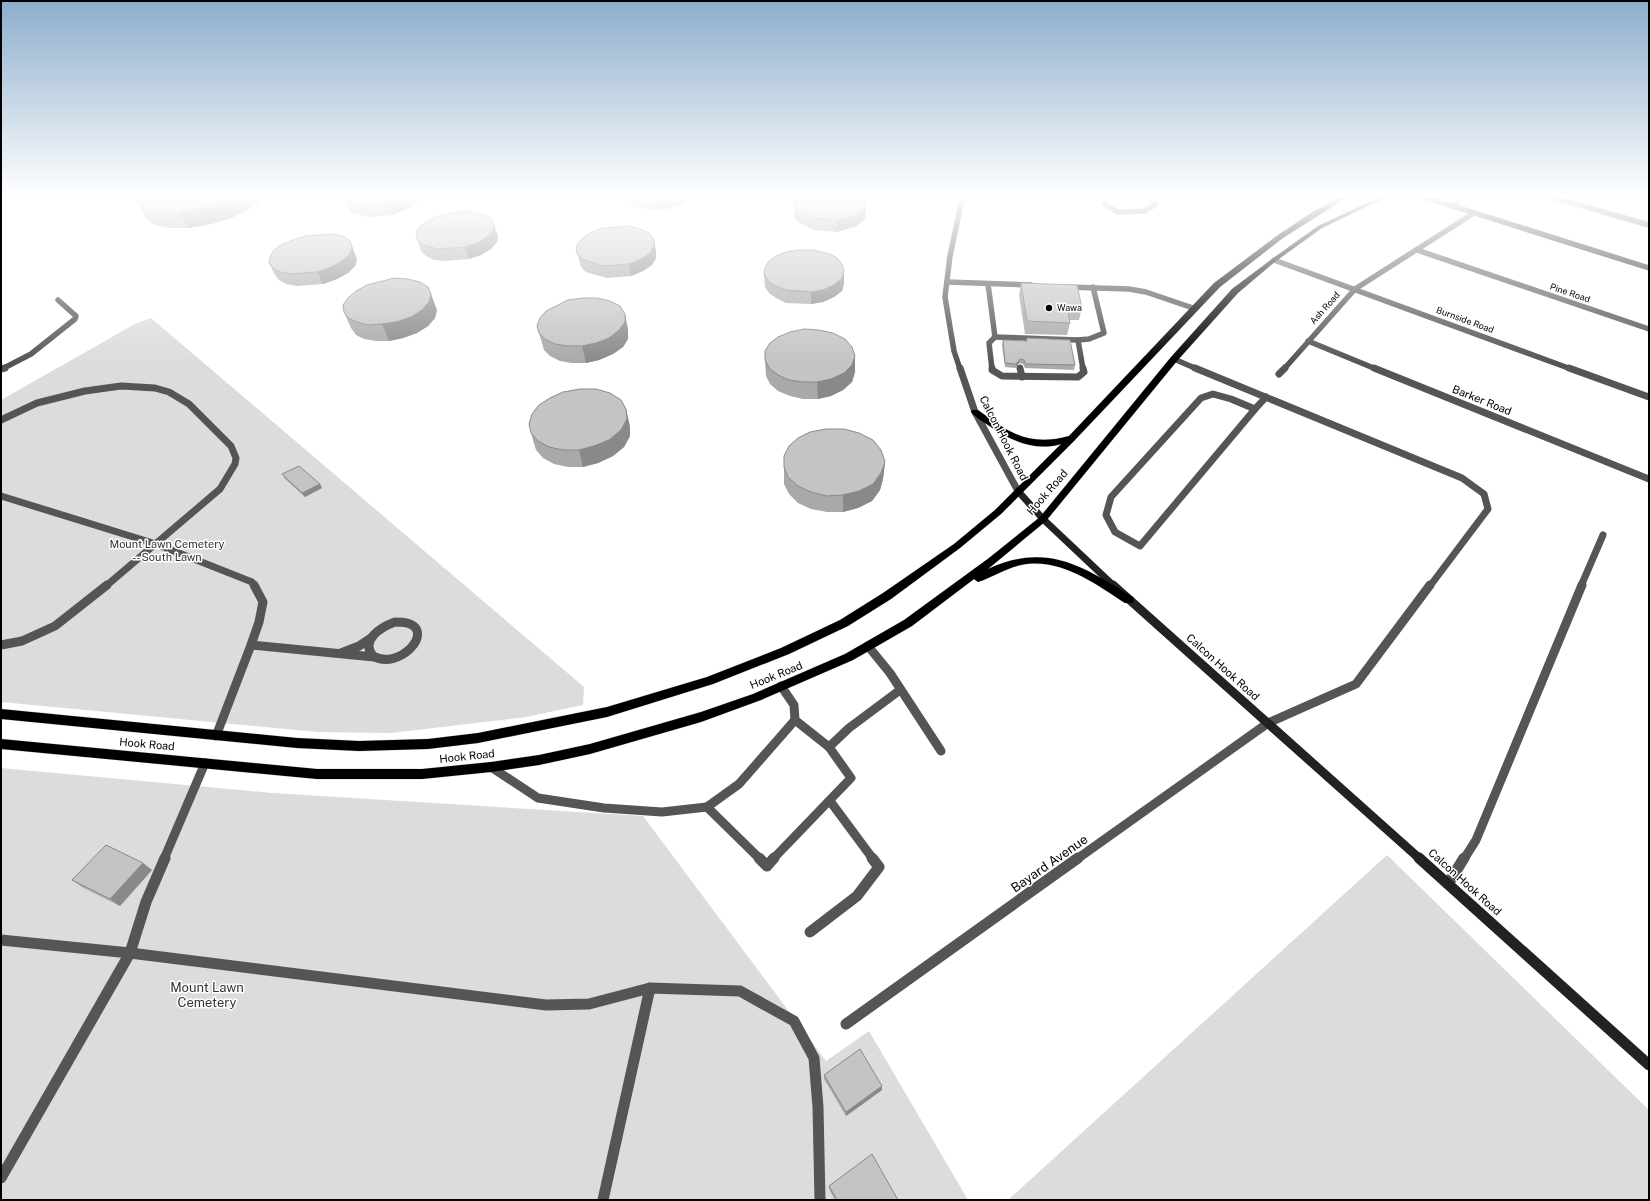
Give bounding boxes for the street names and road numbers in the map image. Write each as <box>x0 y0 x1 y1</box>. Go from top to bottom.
street label: Pine Road <box>1549 281 1592 305</box>
street label: Ash Road <box>1307 289 1342 326</box>
street label: Burnside Road <box>1435 304 1496 335</box>
street label: Barker Road <box>1451 383 1513 417</box>
street label: Calcon Hook Road <box>977 394 1031 482</box>
street label: Hook Road <box>1024 467 1070 517</box>
street label: Calcon Hook Road <box>1184 631 1262 703</box>
street label: Hook Road <box>748 659 804 691</box>
street label: Hook Road <box>119 736 175 752</box>
street label: Hook Road <box>439 747 495 765</box>
street label: Bayard Avenue <box>1008 831 1091 895</box>
street label: Calcon Hook Road <box>1426 846 1504 918</box>

